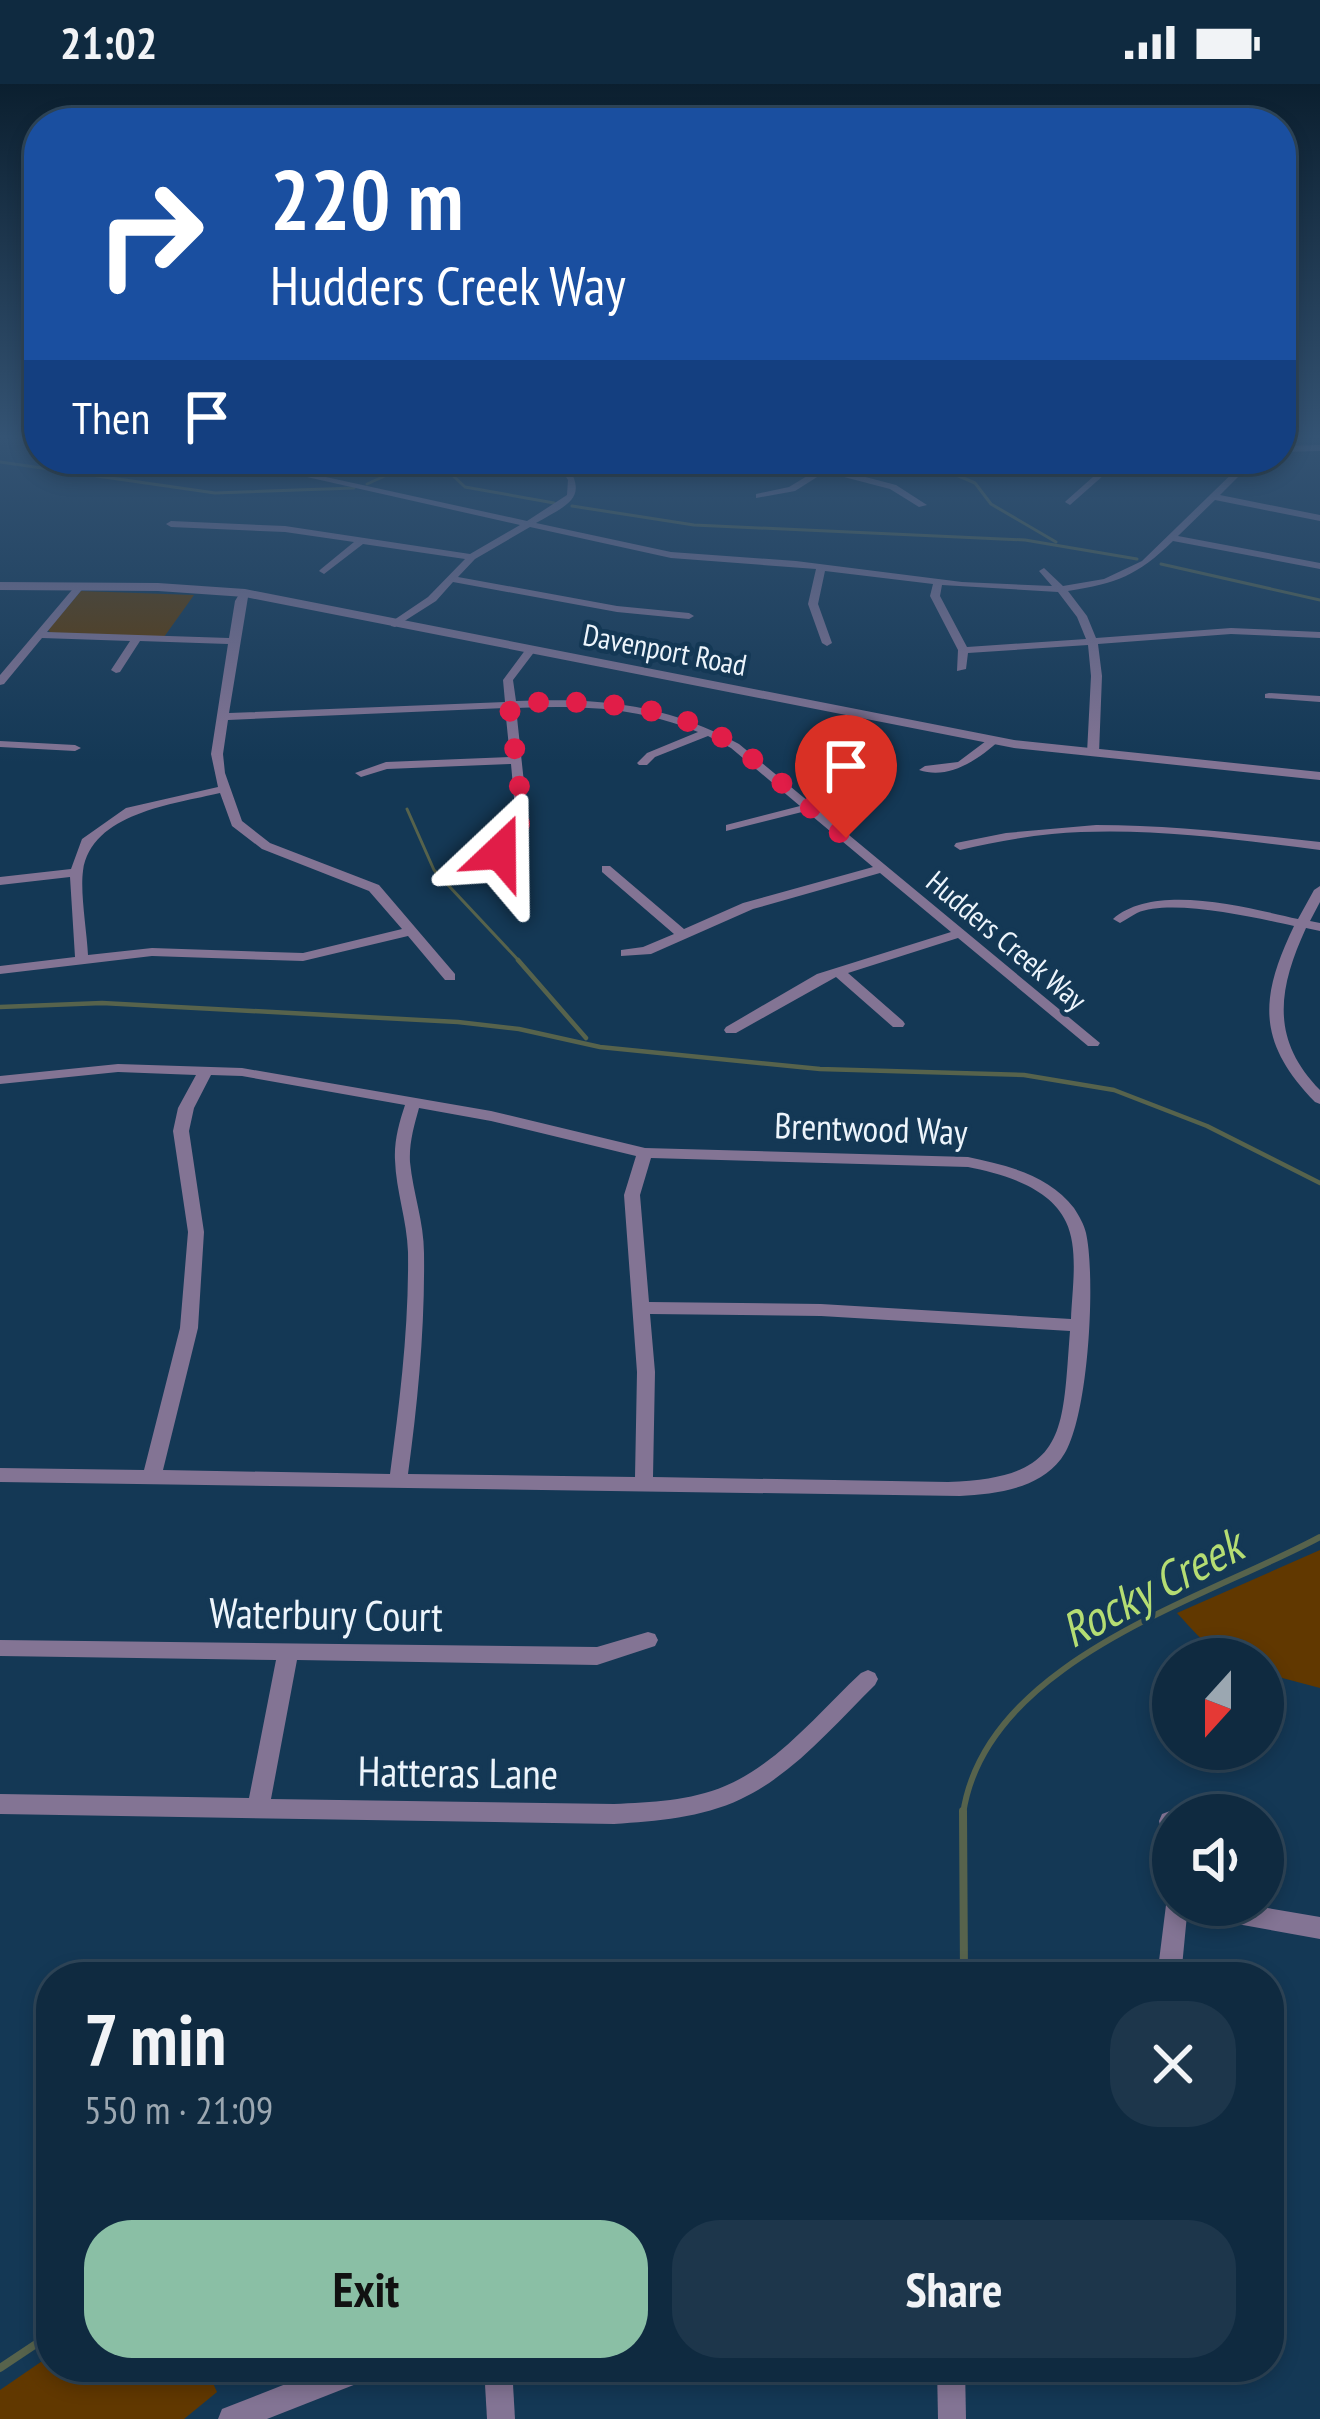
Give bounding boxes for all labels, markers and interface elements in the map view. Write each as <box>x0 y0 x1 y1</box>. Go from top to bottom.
text: 21:02 <box>60 13 157 71</box>
text: 220 m <box>270 144 463 253</box>
icon: right <box>72 156 228 312</box>
text: Hudders Creek Way <box>270 250 626 320</box>
icon: arrive <box>174 384 240 450</box>
text: Then <box>72 388 150 446</box>
street label: Davenport Road <box>580 614 750 684</box>
pin <box>795 715 897 838</box>
icon: arrive <box>813 733 879 799</box>
position arrow <box>437 789 563 915</box>
street label: Hudders Creek Way <box>919 862 1096 1019</box>
street label: Brentwood Way <box>774 1101 969 1155</box>
water label: Rocky Creek <box>1050 1511 1257 1661</box>
street label: Waterbury Court <box>209 1584 444 1644</box>
north arrow <box>1152 1638 1284 1770</box>
map controls <box>1152 1638 1284 1926</box>
street label: Hatteras Lane <box>357 1743 559 1801</box>
button: sound <box>1152 1794 1284 1926</box>
text: 7 min <box>84 1992 226 2085</box>
button: close <box>1110 2001 1236 2127</box>
text: 550 m · 21:09 <box>84 2084 273 2135</box>
button: Exit <box>84 2220 648 2358</box>
button: Share <box>672 2220 1236 2358</box>

